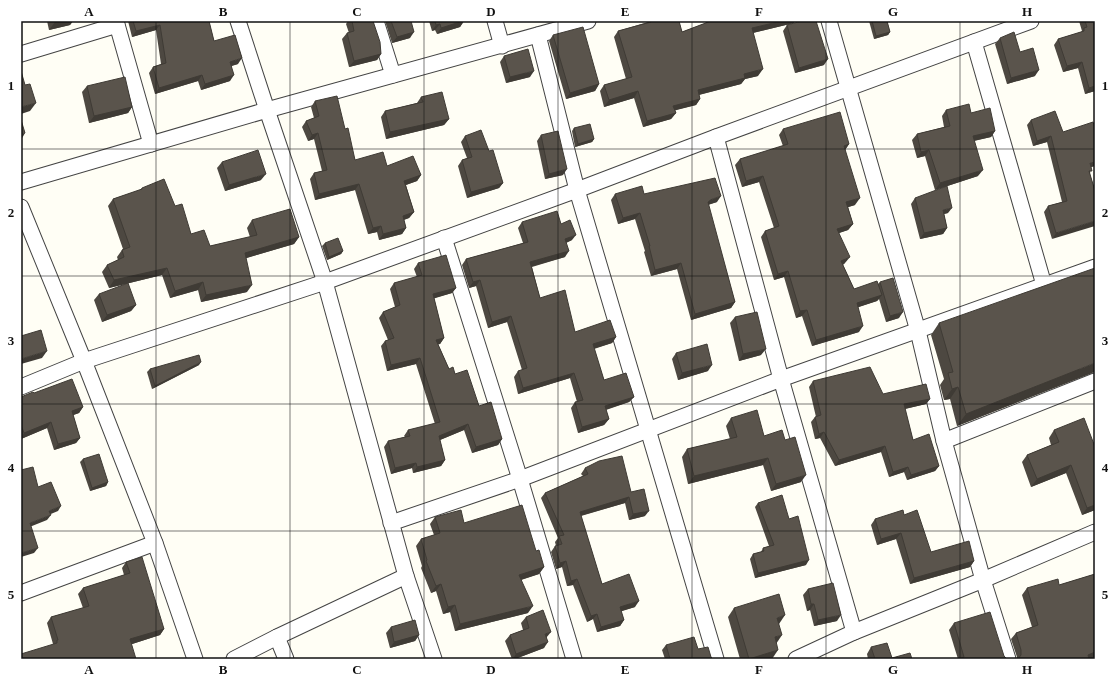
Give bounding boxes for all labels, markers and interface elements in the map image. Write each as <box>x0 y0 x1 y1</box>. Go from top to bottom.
text: A <box>84 4 94 19</box>
text: B <box>219 4 228 19</box>
text: C <box>352 4 362 19</box>
text: D <box>486 4 496 19</box>
text: E <box>621 4 629 19</box>
text: F <box>755 4 763 19</box>
text: G <box>888 4 898 19</box>
text: H <box>1022 4 1032 19</box>
text: 1 <box>8 78 14 93</box>
text: 1 <box>1102 78 1108 93</box>
text: 2 <box>8 205 14 220</box>
text: 2 <box>1102 205 1108 220</box>
text: 3 <box>8 333 15 348</box>
text: 3 <box>1102 333 1109 348</box>
text: 4 <box>8 460 15 475</box>
text: 4 <box>1102 460 1109 475</box>
text: 5 <box>8 587 15 602</box>
text: 5 <box>1102 587 1109 602</box>
text: A <box>84 662 94 677</box>
text: B <box>219 662 228 677</box>
text: C <box>352 662 362 677</box>
text: D <box>486 662 496 677</box>
text: E <box>621 662 629 677</box>
text: F <box>755 662 763 677</box>
text: G <box>888 662 898 677</box>
text: H <box>1022 662 1032 677</box>

